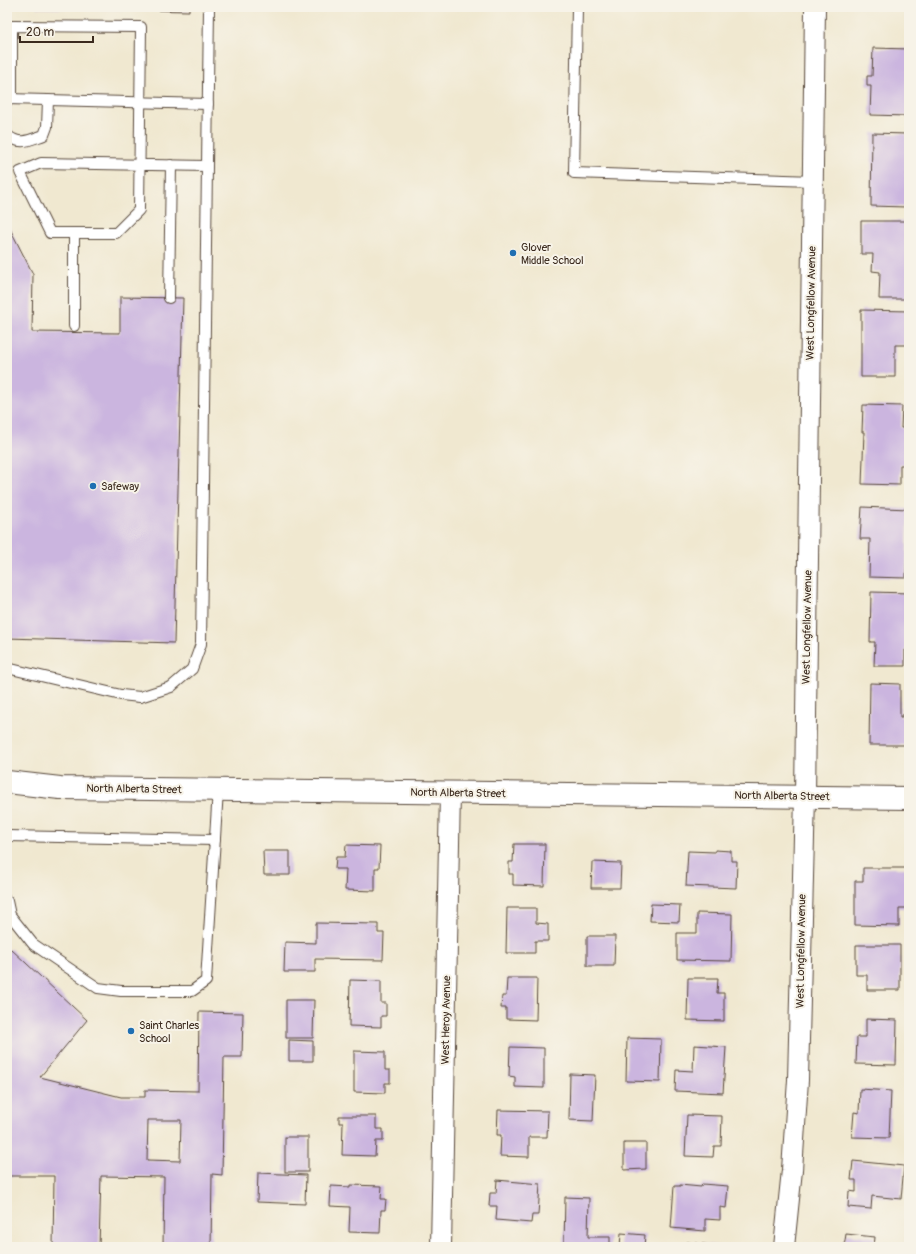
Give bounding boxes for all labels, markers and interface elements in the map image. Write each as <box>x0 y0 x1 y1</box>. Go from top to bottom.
scale bar <box>20 18 93 44</box>
text: 20 m <box>26 25 55 40</box>
place label: Glover Middle School <box>521 241 584 267</box>
street label: West Longfellow Avenue <box>804 245 819 360</box>
marker: Glover Middle School <box>508 248 518 258</box>
place label: Safeway <box>101 480 139 493</box>
marker: Safeway <box>88 481 98 491</box>
street label: West Longfellow Avenue <box>800 569 815 684</box>
street label: North Alberta Street <box>86 782 182 796</box>
street label: North Alberta Street <box>410 786 506 800</box>
street label: North Alberta Street <box>734 789 830 803</box>
street label: West Longfellow Avenue <box>794 893 809 1008</box>
street label: West Heroy Avenue <box>439 975 453 1065</box>
place label: Saint Charles School <box>139 1019 199 1045</box>
marker: Saint Charles School <box>126 1026 136 1036</box>

